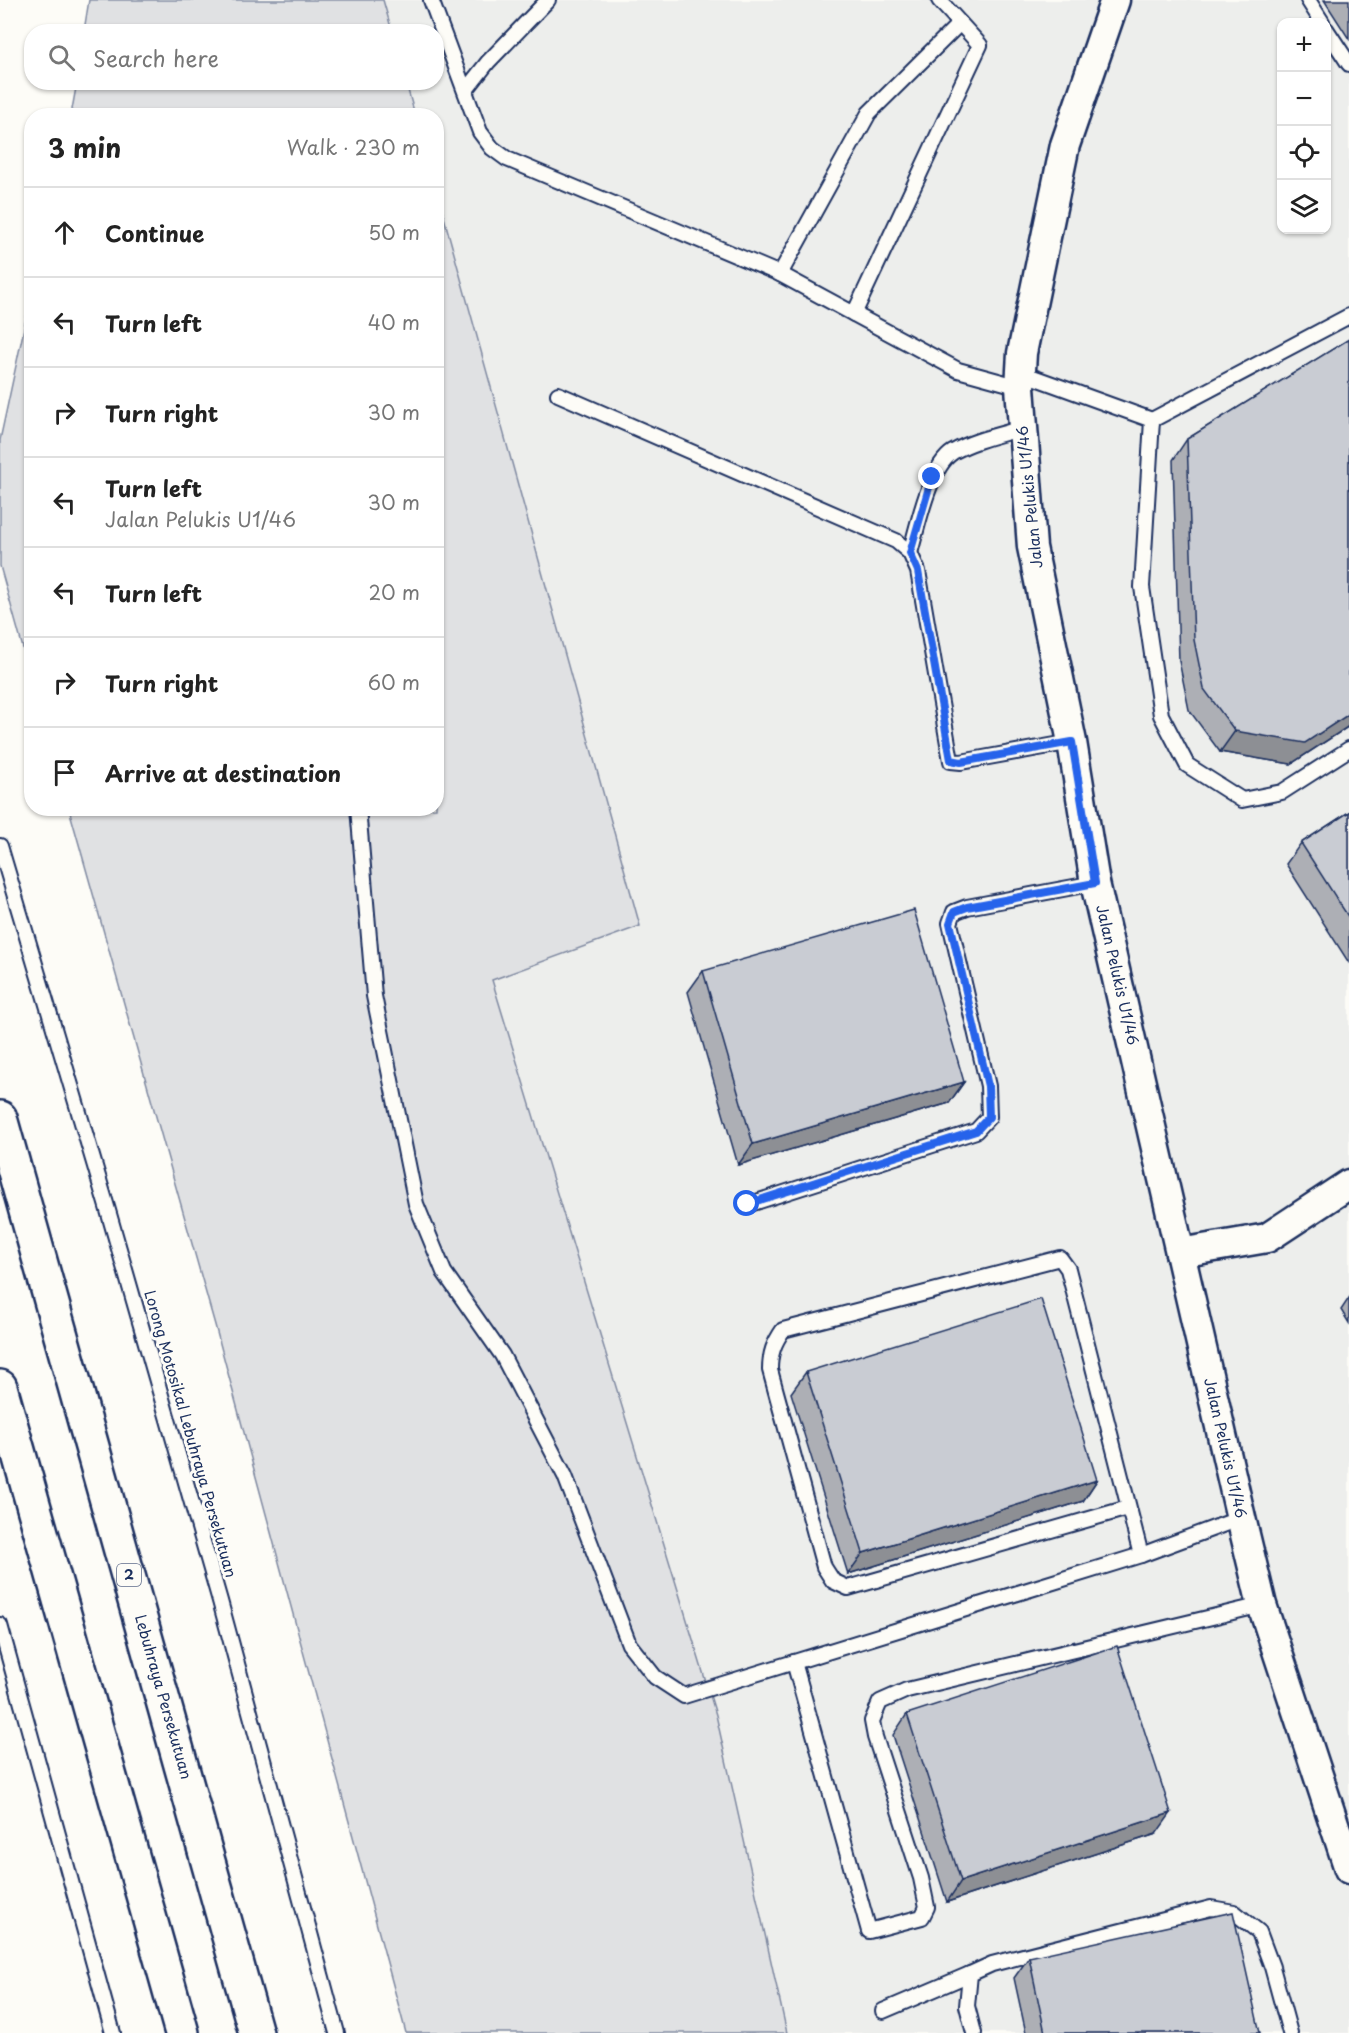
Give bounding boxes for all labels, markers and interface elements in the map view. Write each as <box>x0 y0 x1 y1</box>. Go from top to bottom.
map controls <box>1277 18 1331 234</box>
button: + <box>1277 18 1331 72</box>
search box <box>24 24 444 90</box>
icon: search <box>45 41 78 74</box>
text: Search here <box>93 41 219 74</box>
button: − <box>1277 72 1331 126</box>
button: locate <box>1277 126 1331 180</box>
text: 3 min <box>48 128 121 167</box>
text: Walk · 230 m <box>287 132 420 162</box>
button: layers <box>1277 180 1331 234</box>
icon: ahead <box>48 216 81 249</box>
text: Continue <box>105 216 204 249</box>
text: 50 m <box>368 217 420 247</box>
icon: left <box>48 306 81 339</box>
text: Turn left <box>105 306 202 339</box>
text: 40 m <box>368 307 420 337</box>
icon: right <box>48 396 81 429</box>
text: Turn right <box>105 396 218 429</box>
text: 30 m <box>367 397 420 427</box>
street label: Jalan Pelukis U1/46 <box>1010 425 1047 570</box>
route end <box>918 463 944 489</box>
text: Turn left <box>105 471 202 504</box>
icon: left <box>48 486 81 519</box>
text: 30 m <box>367 487 420 517</box>
text: Jalan Pelukis U1/46 <box>105 504 296 534</box>
icon: left <box>48 576 81 609</box>
text: Turn left <box>105 576 202 609</box>
text: 20 m <box>368 577 420 607</box>
icon: right <box>48 666 81 699</box>
text: Turn right <box>105 666 218 699</box>
text: 60 m <box>368 667 420 697</box>
icon: arrive <box>48 756 81 789</box>
text: Arrive at destination <box>105 756 341 789</box>
street label: Jalan Pelukis U1/46 <box>1091 902 1146 1047</box>
route start <box>733 1190 759 1216</box>
street label: Lorong Motosikal Lebuhraya Persekutuan <box>139 1287 244 1580</box>
street label: Jalan Pelukis U1/46 <box>1199 1375 1254 1520</box>
road number: 2 <box>117 1564 141 1586</box>
street label: Lebuhraya Persekutuan <box>130 1612 199 1782</box>

